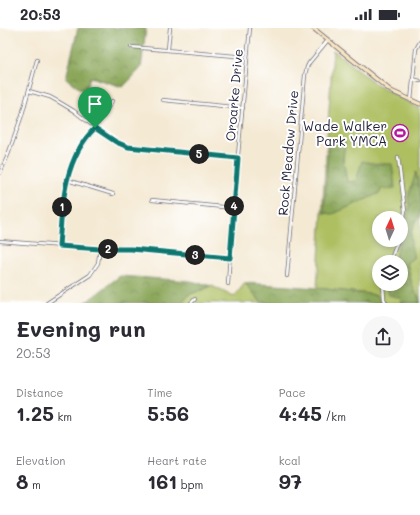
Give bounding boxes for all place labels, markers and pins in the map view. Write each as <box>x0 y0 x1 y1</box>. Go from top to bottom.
pin <box>78 87 112 128</box>
place label: Wade Walker Park YMCA <box>303 117 387 149</box>
sports icon: Wade Walker Park YMCA <box>390 123 410 143</box>
pin: 5 <box>189 144 209 164</box>
pin: 4 <box>224 196 244 216</box>
pin: 1 <box>52 197 72 217</box>
pin: 2 <box>98 239 118 259</box>
pin: 3 <box>185 245 205 265</box>

